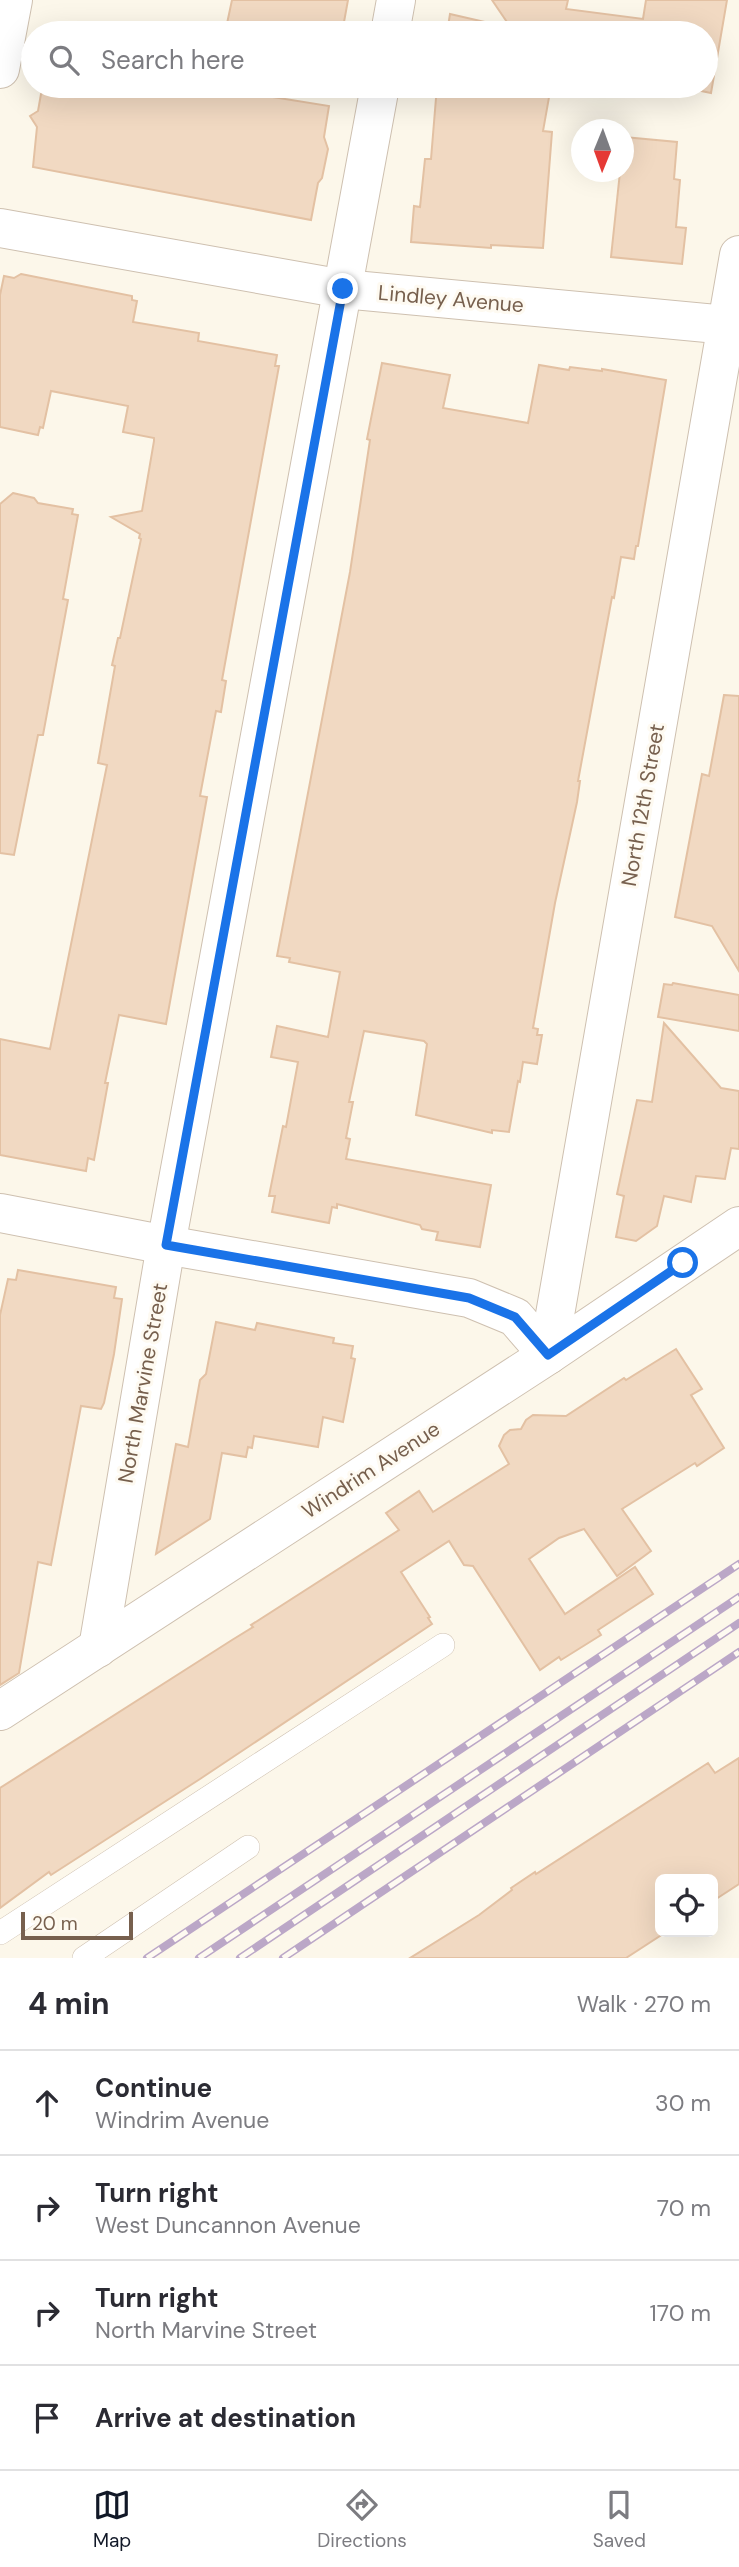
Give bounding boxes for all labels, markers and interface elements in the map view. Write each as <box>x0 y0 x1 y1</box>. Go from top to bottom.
search box <box>21 21 718 98</box>
icon: search <box>45 41 83 79</box>
text: Search here <box>101 43 244 77</box>
north arrow <box>571 119 634 182</box>
route end <box>327 273 358 304</box>
street label: Lindley Avenue <box>377 279 525 319</box>
street label: North 12th Street <box>615 721 671 889</box>
route start <box>667 1247 698 1278</box>
street label: North Marvine Street <box>112 1281 174 1485</box>
street label: Windrim Avenue <box>297 1415 445 1525</box>
map controls <box>655 1874 718 1937</box>
button: locate <box>655 1874 718 1937</box>
scale bar <box>21 1909 133 1941</box>
text: 20 m <box>32 1911 78 1936</box>
text: 4 min <box>28 1984 110 2023</box>
text: Walk · 270 m <box>577 1989 711 2019</box>
text: Continue <box>95 2071 212 2105</box>
icon: ahead <box>28 2084 66 2122</box>
text: 30 m <box>655 2088 711 2118</box>
text: Windrim Avenue <box>95 2105 269 2135</box>
text: Turn right <box>95 2176 219 2210</box>
icon: right <box>28 2189 66 2227</box>
text: 70 m <box>657 2193 711 2223</box>
text: West Duncannon Avenue <box>95 2210 361 2240</box>
text: Turn right <box>95 2281 219 2315</box>
icon: right <box>28 2294 66 2332</box>
text: 170 m <box>650 2298 711 2328</box>
text: North Marvine Street <box>95 2315 317 2345</box>
icon: arrive <box>28 2399 66 2437</box>
text: Arrive at destination <box>95 2401 356 2435</box>
tab: Map <box>93 2486 131 2553</box>
tab: Directions <box>317 2486 407 2553</box>
tab: Saved <box>593 2486 646 2553</box>

